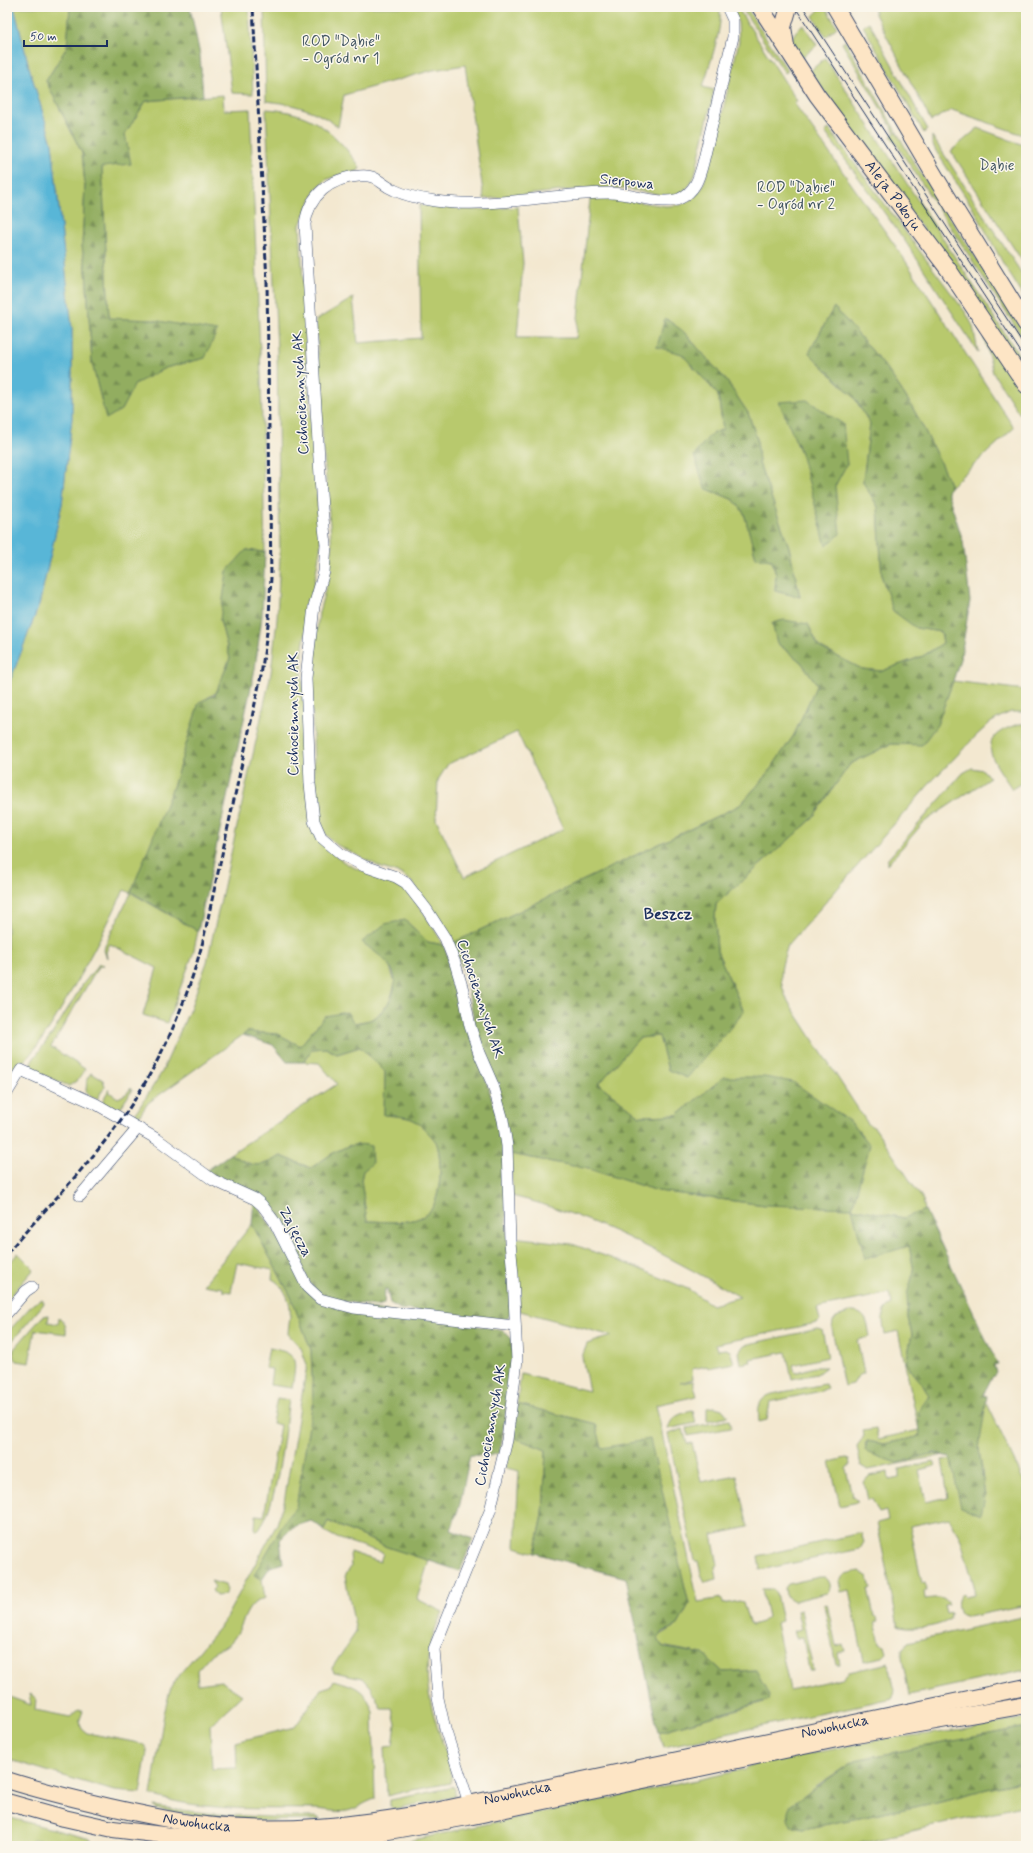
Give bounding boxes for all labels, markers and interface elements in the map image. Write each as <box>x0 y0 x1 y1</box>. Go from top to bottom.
scale bar <box>24 22 107 48</box>
text: 50 m <box>30 29 57 45</box>
park label: ROD "Dąbie" - Ogród nr 1 <box>302 32 380 69</box>
street label: Aleja Pokoju <box>860 156 926 235</box>
park label: Dąbie <box>979 156 1015 176</box>
street label: Sierpowa <box>599 169 655 195</box>
park label: ROD "Dąbie" - Ogród nr 2 <box>757 178 835 215</box>
street label: Cichociemnych AK <box>288 330 314 455</box>
street label: Cichociemnych AK <box>284 652 304 776</box>
district label: Beszcz <box>644 904 693 925</box>
street label: Cichociemnych AK <box>451 937 509 1061</box>
street label: Zajęcza <box>273 1203 317 1261</box>
street label: Cichociemnych AK <box>470 1362 512 1488</box>
street label: Nowohucka <box>799 1710 871 1744</box>
street label: Nowohucka <box>482 1777 554 1811</box>
street label: Nowohucka <box>161 1808 232 1837</box>

